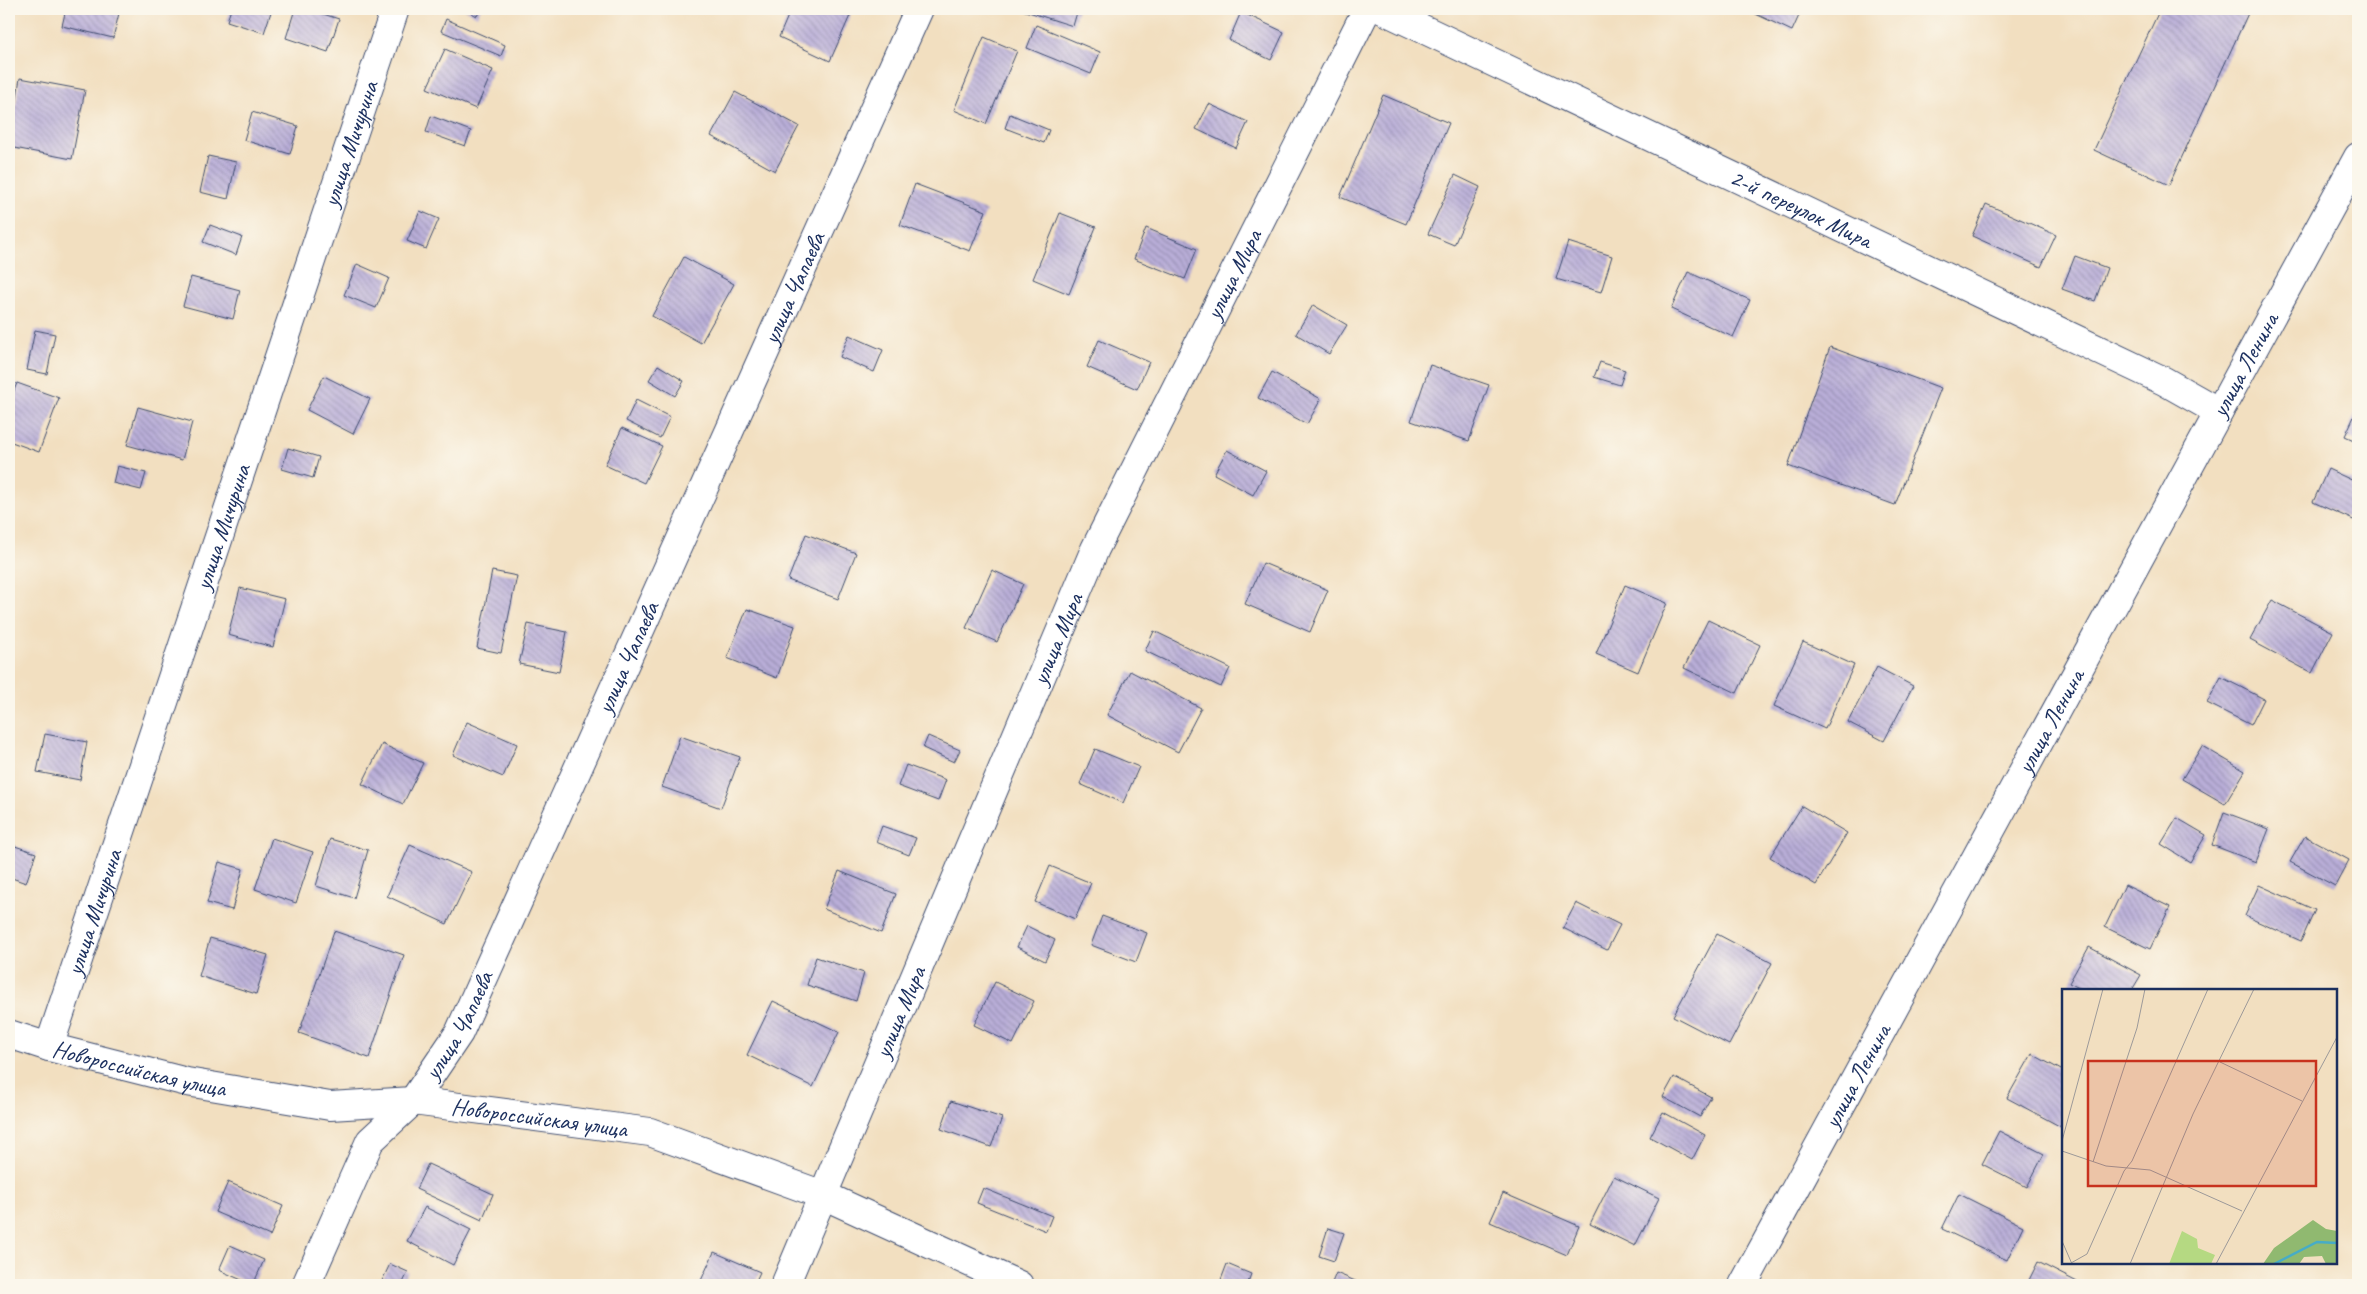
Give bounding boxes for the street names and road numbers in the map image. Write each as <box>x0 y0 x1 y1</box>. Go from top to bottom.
street label: улица Мичурина <box>315 76 385 212</box>
street label: 2-й переулок Мира <box>1725 162 1879 256</box>
street label: улица Мира <box>1197 223 1269 326</box>
street label: улица Чапаева <box>755 226 832 350</box>
street label: улица Ленина <box>2203 306 2286 424</box>
street label: улица Мичурина <box>187 459 258 596</box>
street label: улица Мира <box>1024 587 1090 691</box>
street label: улица Чапаева <box>589 596 666 720</box>
street label: улица Ленина <box>2009 662 2092 780</box>
street label: улица Мичурина <box>58 844 129 981</box>
street label: улица Мира <box>867 961 933 1064</box>
street label: улица Чапаева <box>416 965 500 1087</box>
street label: улица Ленина <box>1815 1017 1898 1135</box>
street label: Новороссийская улица <box>50 1034 229 1103</box>
street label: Новороссийская улица <box>450 1091 630 1144</box>

